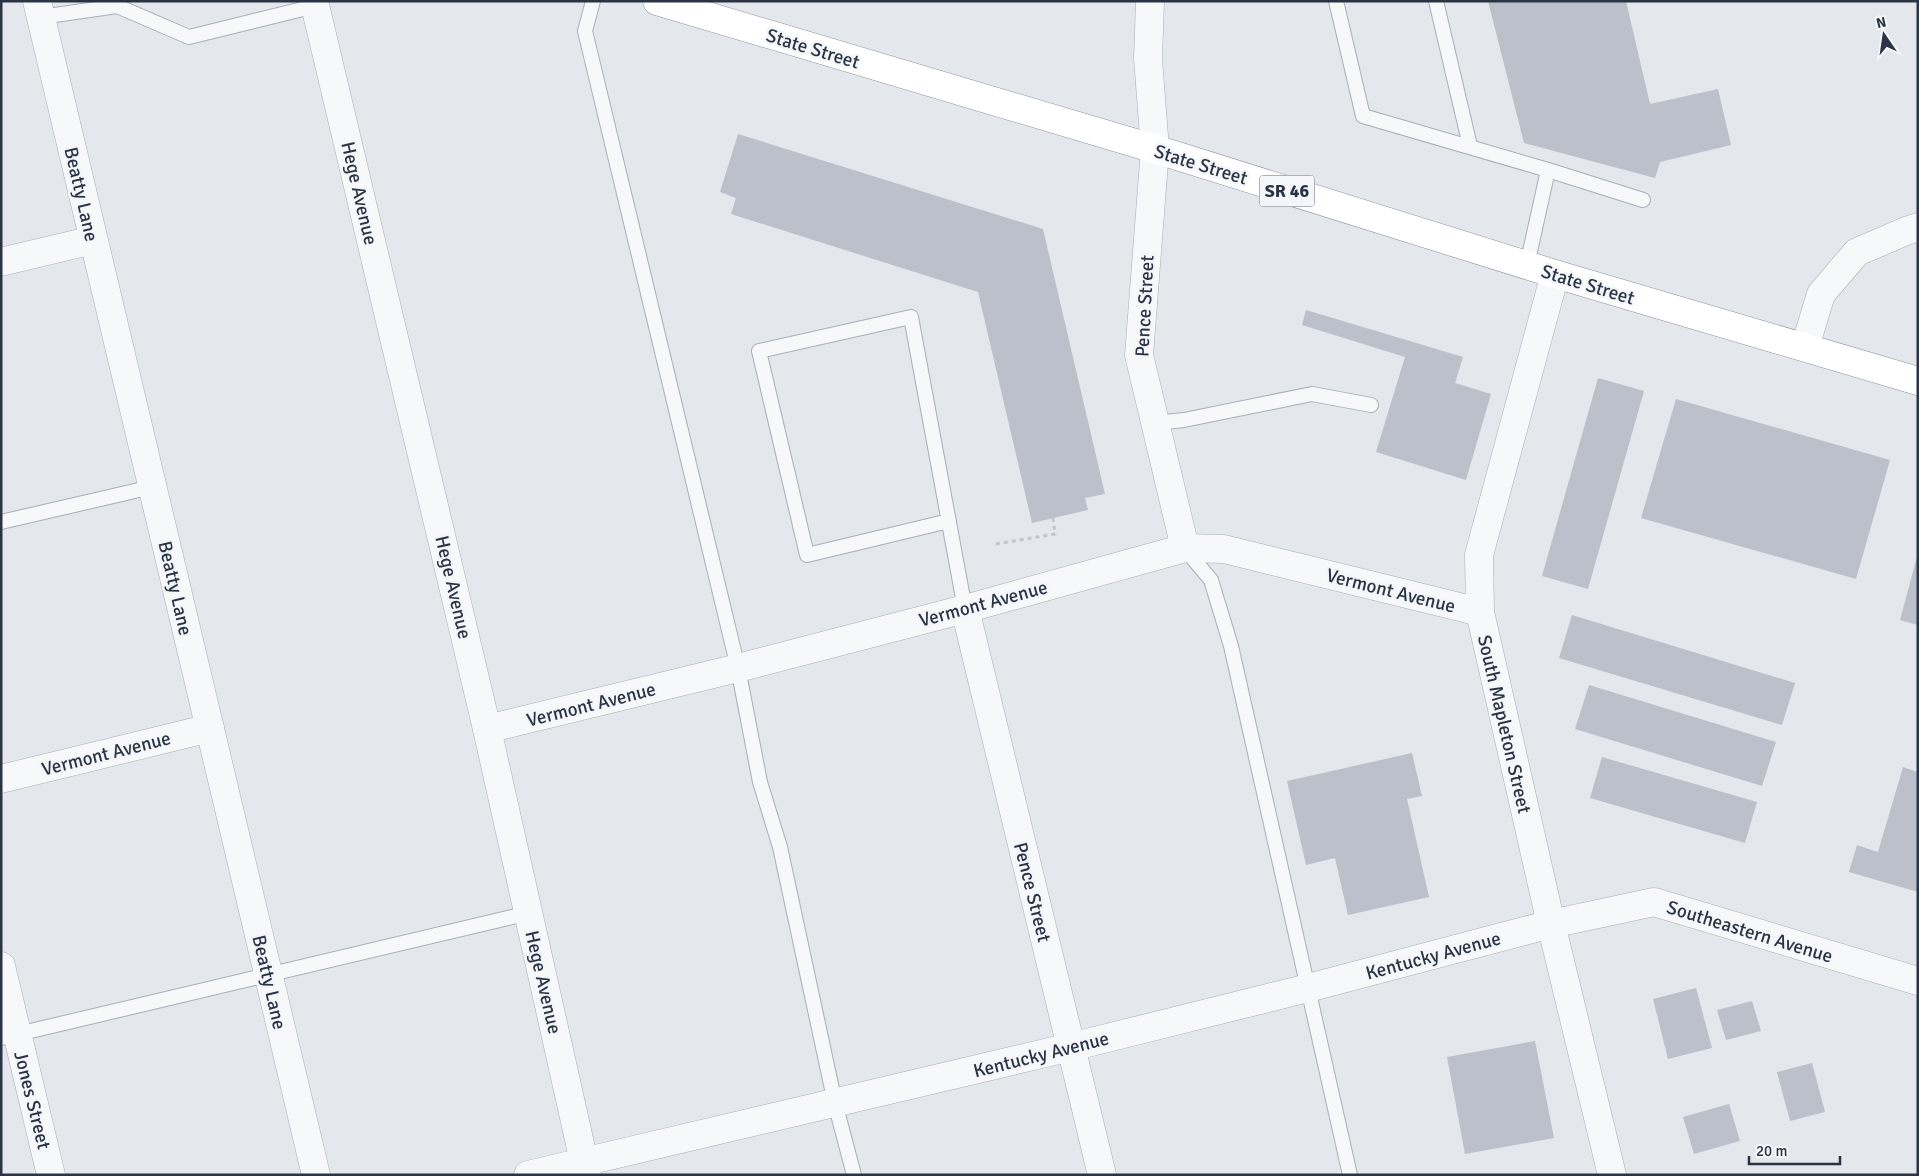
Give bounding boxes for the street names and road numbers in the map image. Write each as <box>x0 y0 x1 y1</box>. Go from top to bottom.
street label: State Street <box>763 23 863 75</box>
street label: Hege Avenue <box>335 139 383 247</box>
street label: State Street <box>1151 139 1251 191</box>
street label: Beatty Lane <box>59 145 104 244</box>
road number: SR 46 <box>1260 176 1314 207</box>
street label: Pence Street <box>1130 254 1160 358</box>
street label: State Street <box>1538 259 1638 311</box>
street label: Hege Avenue <box>429 533 477 641</box>
street label: Beatty Lane <box>153 539 198 638</box>
street label: Vermont Avenue <box>1324 563 1458 619</box>
street label: Vermont Avenue <box>916 575 1050 633</box>
street label: South Mapleton Street <box>1472 633 1536 816</box>
street label: Vermont Avenue <box>524 677 658 733</box>
street label: Vermont Avenue <box>39 726 173 782</box>
street label: Pence Street <box>1008 840 1056 945</box>
street label: Southeastern Avenue <box>1664 895 1836 969</box>
street label: Kentucky Avenue <box>1363 926 1503 986</box>
street label: Hege Avenue <box>519 928 567 1036</box>
street label: Beatty Lane <box>247 933 292 1032</box>
street label: Kentucky Avenue <box>971 1027 1112 1083</box>
street label: Jones Street <box>8 1049 56 1152</box>

